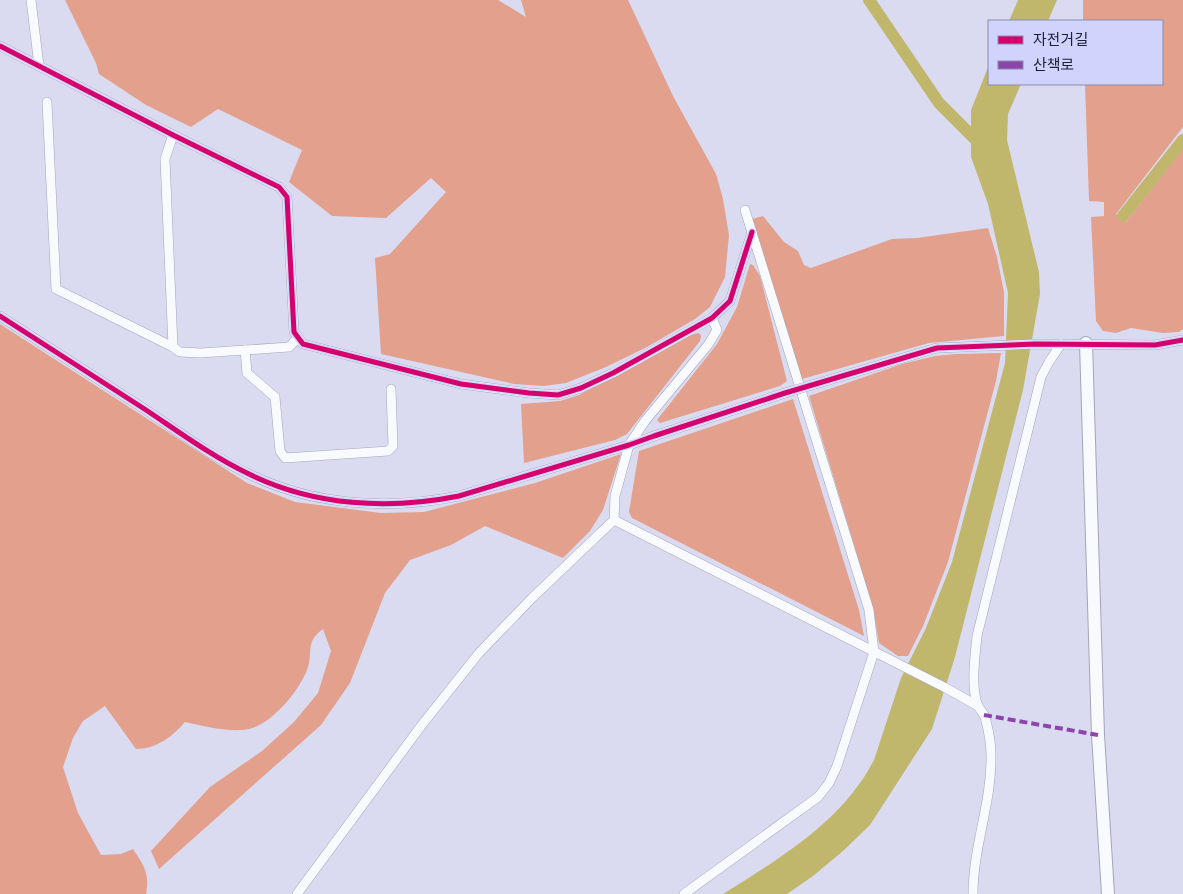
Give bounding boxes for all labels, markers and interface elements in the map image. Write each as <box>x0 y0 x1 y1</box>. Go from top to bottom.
legend <box>988 20 1163 85</box>
text: 자전거길 <box>1033 32 1088 48</box>
text: 산책로 <box>1033 57 1074 73</box>

